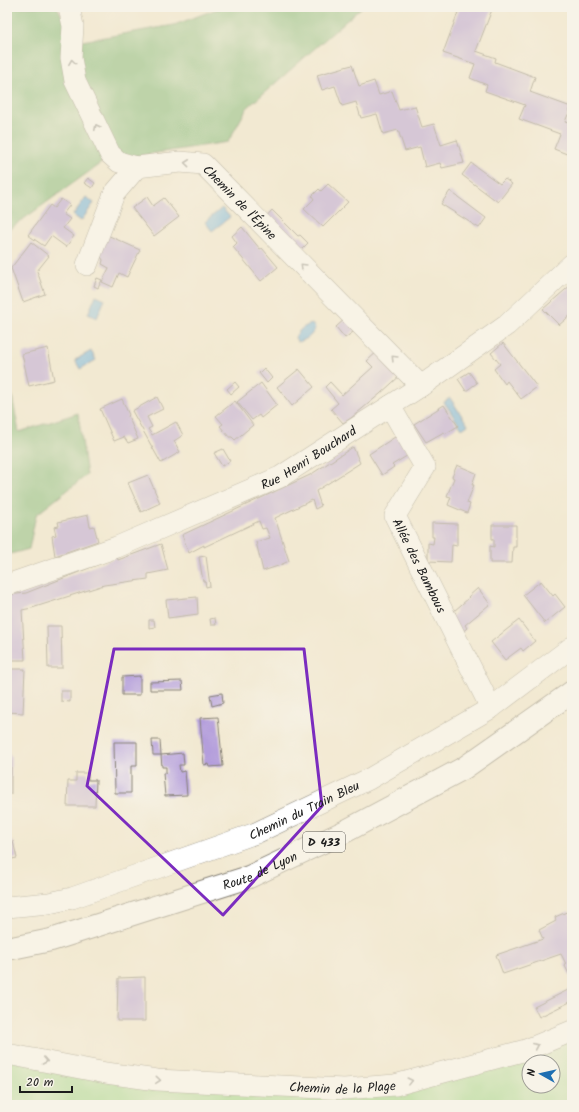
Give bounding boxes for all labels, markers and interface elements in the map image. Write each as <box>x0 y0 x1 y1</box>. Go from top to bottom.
one-way arrow <box>68 59 77 65</box>
one-way arrow <box>94 123 101 131</box>
one-way arrow <box>184 158 190 167</box>
street label: Chemin de l'Épine <box>197 160 281 246</box>
one-way arrow <box>300 263 308 271</box>
one-way arrow <box>391 355 399 363</box>
street label: Rue Henri Bouchard <box>258 421 362 496</box>
street label: Allée des Bambous <box>386 515 451 617</box>
street label: Chemin du Train Bleu <box>246 776 364 847</box>
road number: D 433 <box>303 832 345 852</box>
street label: Route de Lyon <box>220 847 301 897</box>
one-way arrow <box>532 1043 539 1051</box>
north arrow <box>521 1054 561 1094</box>
one-way arrow <box>42 1056 48 1065</box>
scale bar <box>20 1068 72 1094</box>
text: N <box>523 1068 541 1077</box>
text: 20 m <box>26 1073 54 1092</box>
one-way arrow <box>155 1075 161 1084</box>
street label: Chemin de la Plage <box>289 1076 397 1101</box>
one-way arrow <box>407 1077 414 1085</box>

